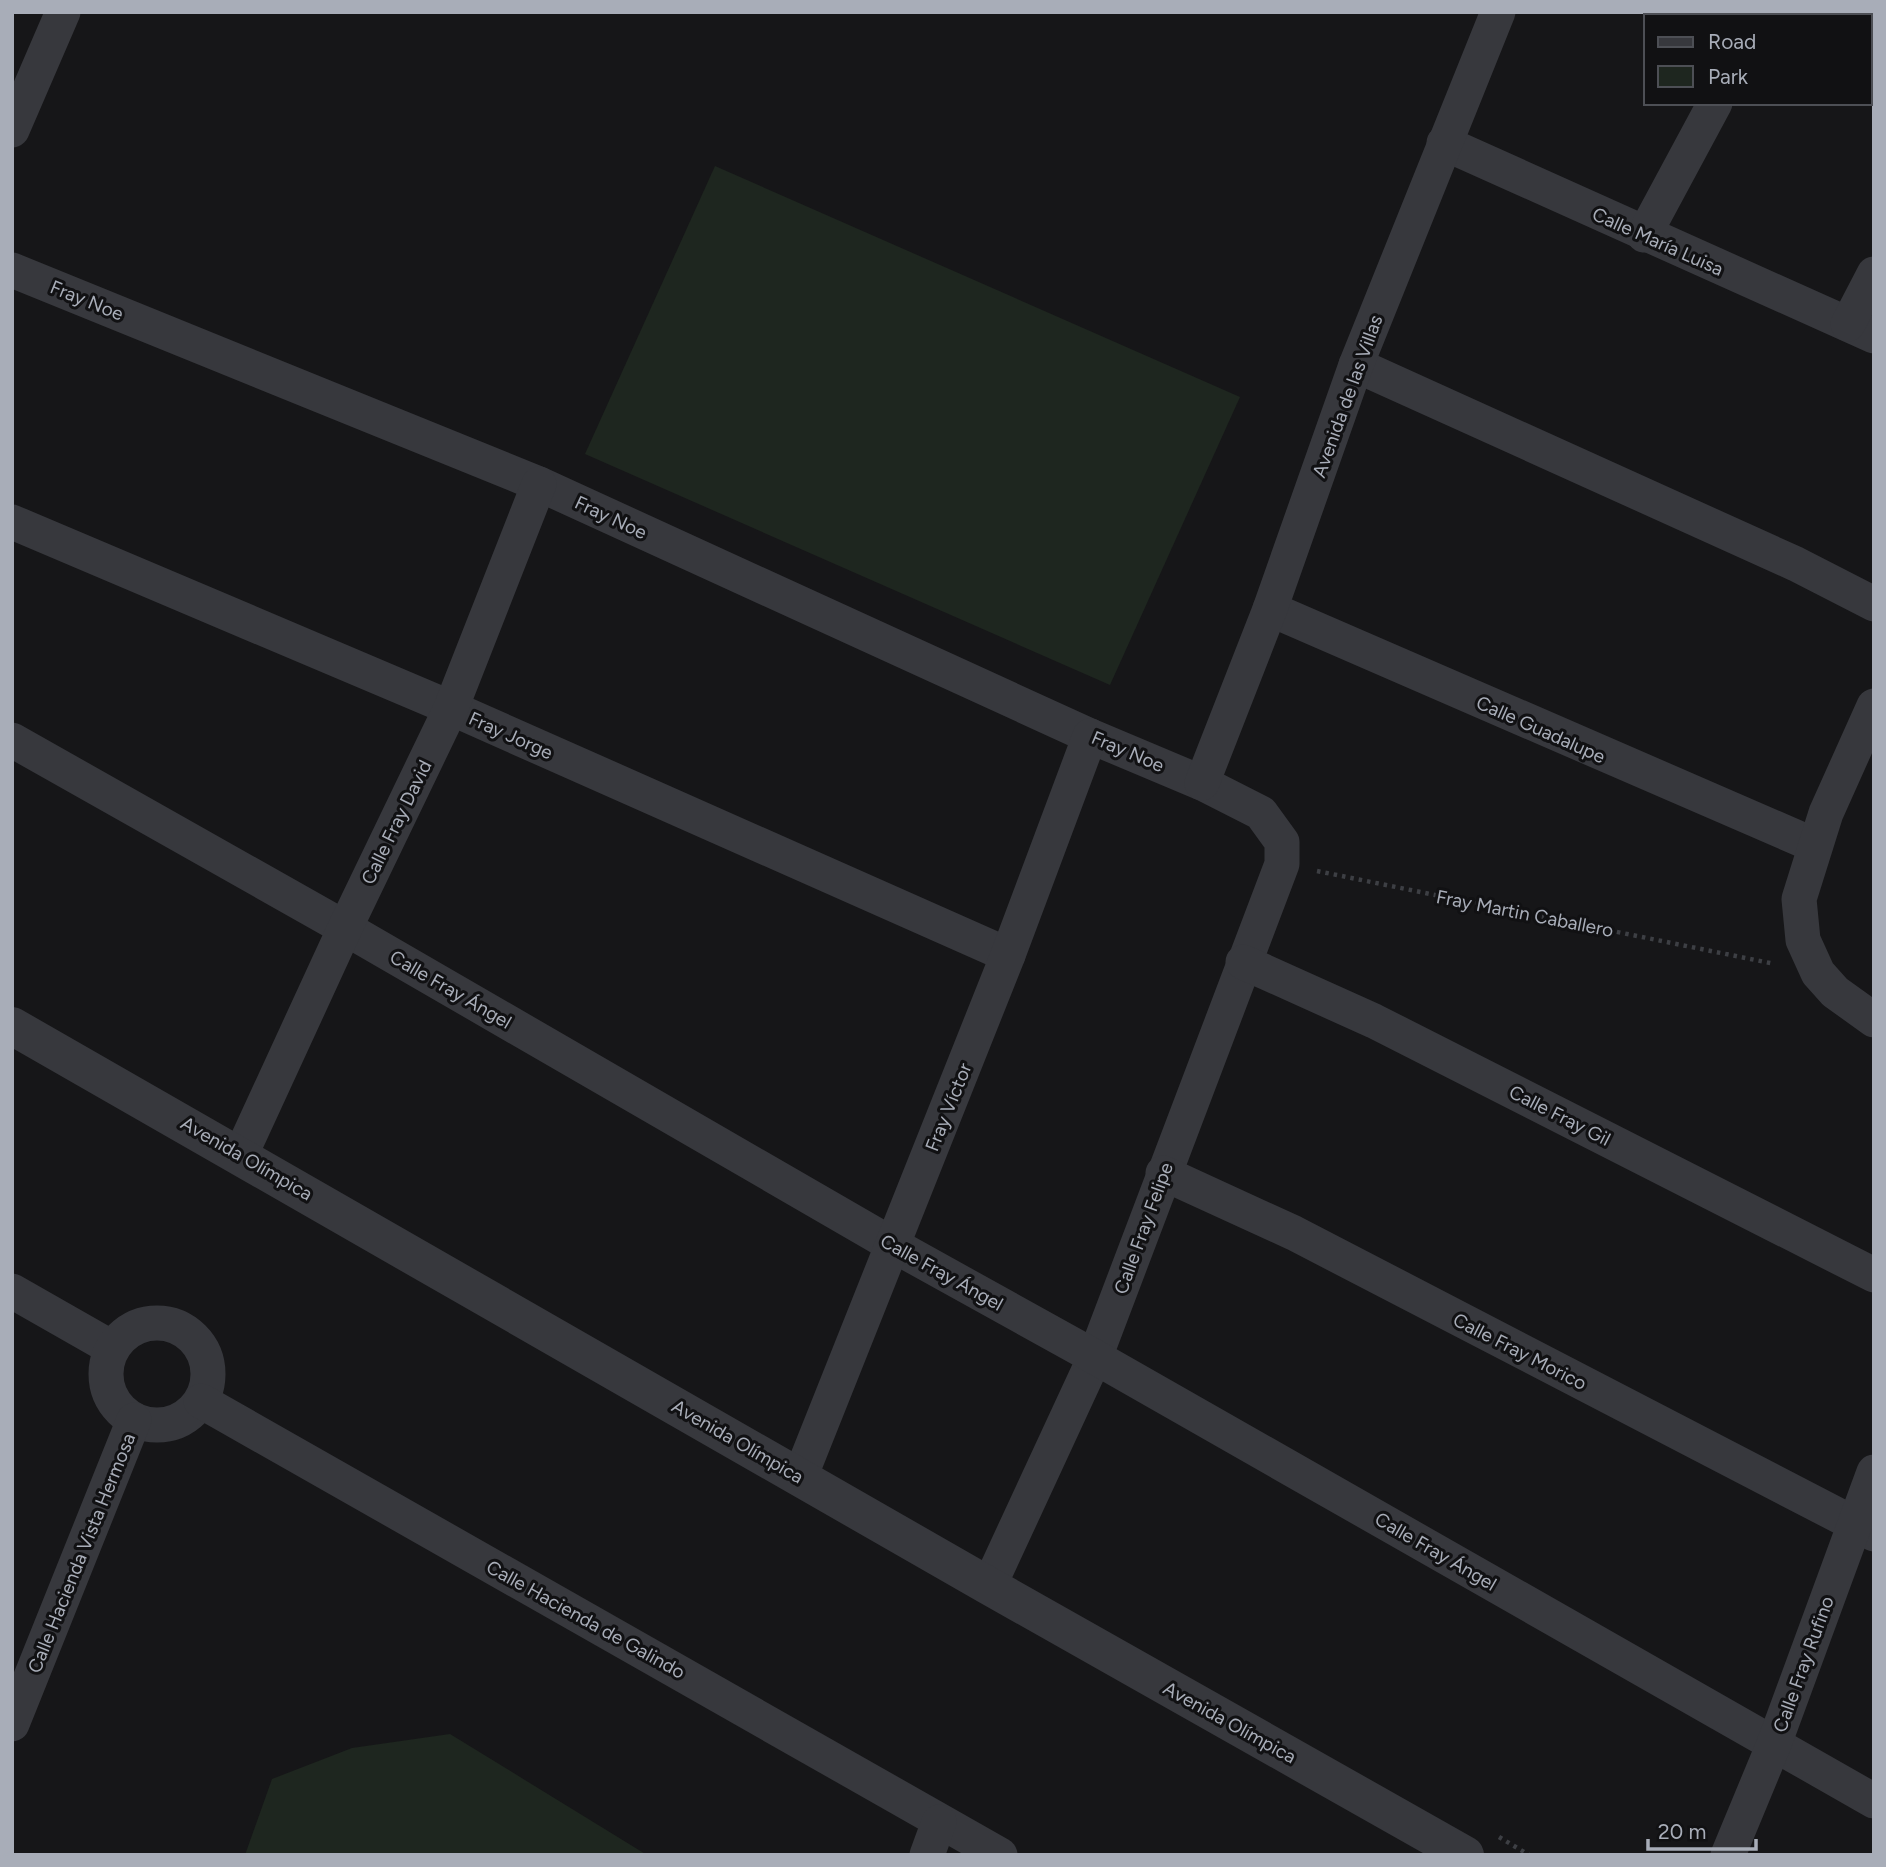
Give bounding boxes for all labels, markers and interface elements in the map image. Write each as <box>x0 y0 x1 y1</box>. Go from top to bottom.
legend <box>1644 14 1872 105</box>
text: Road <box>1708 29 1756 54</box>
text: Park <box>1708 64 1749 89</box>
street label: Calle María Luisa <box>1589 202 1727 281</box>
street label: Fray Noe <box>47 275 127 326</box>
street label: Avenida de las Villas <box>1307 312 1388 481</box>
street label: Fray Noe <box>571 491 650 544</box>
street label: Calle Guadalupe <box>1473 691 1609 768</box>
street label: Fray Jorge <box>465 707 556 764</box>
street label: Fray Noe <box>1088 726 1168 777</box>
street label: Calle Fray David <box>356 756 437 888</box>
street label: Fray Martin Caballero <box>1434 885 1616 942</box>
street label: Calle Fray Ángel <box>386 945 516 1034</box>
street label: Fray Víctor <box>920 1059 977 1155</box>
street label: Calle Fray Gil <box>1505 1080 1614 1151</box>
street label: Avenida Olímpica <box>177 1111 317 1205</box>
street label: Calle Fray Felipe <box>1109 1159 1178 1297</box>
street label: Calle Fray Ángel <box>876 1229 1007 1316</box>
street label: Calle Fray Morico <box>1449 1308 1590 1395</box>
street label: Avenida Olímpica <box>668 1394 808 1488</box>
street label: Calle Hacienda Vista Hermosa <box>23 1430 140 1677</box>
street label: Calle Fray Ángel <box>1371 1507 1501 1596</box>
street label: Calle Hacienda de Galindo <box>482 1555 689 1684</box>
street label: Calle Fray Rufino <box>1768 1593 1839 1735</box>
street label: Avenida Olímpica <box>1159 1676 1300 1768</box>
scale bar <box>1648 1808 1756 1852</box>
text: 20 m <box>1658 1819 1706 1844</box>

